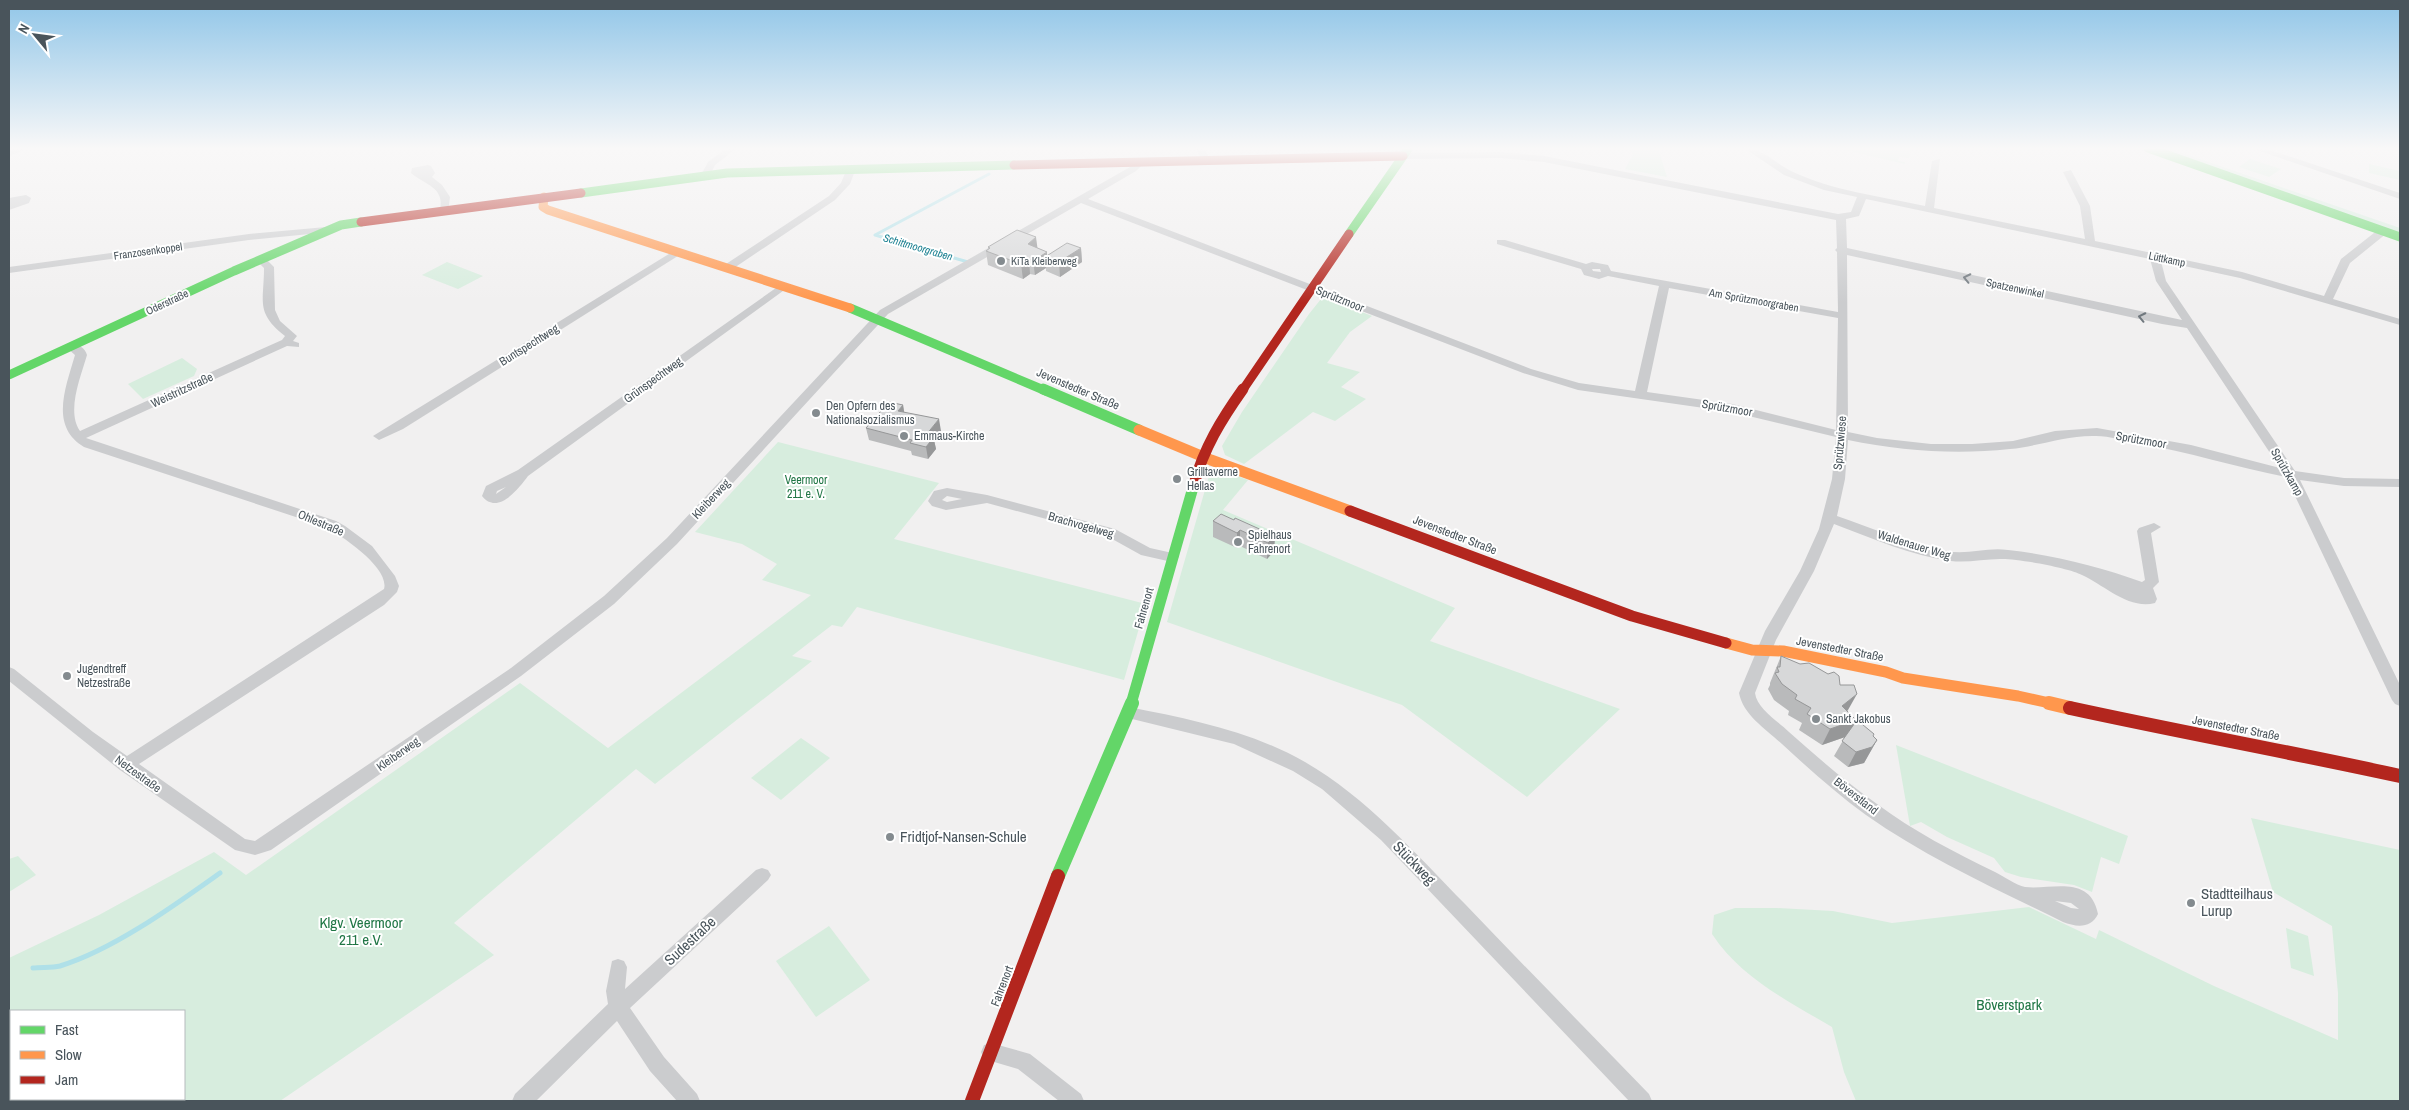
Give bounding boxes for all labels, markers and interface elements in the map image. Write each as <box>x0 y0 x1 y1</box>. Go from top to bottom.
north arrow <box>10 10 60 60</box>
text: N <box>14 21 34 37</box>
water label: Schittmoorgraben <box>882 230 954 264</box>
street label: Franzosenkoppel <box>113 239 183 263</box>
street label: Lüttkamp <box>2147 248 2187 270</box>
place label: KiTa Kleiberweg <box>1011 254 1077 268</box>
marker: KiTa Kleiberweg <box>995 255 1007 267</box>
one-way arrow <box>1962 273 1971 284</box>
street label: Spatzenwinkel <box>1985 275 2045 301</box>
street label: Sprützmoor <box>1313 282 1367 316</box>
street label: Am Sprützmoorgraben <box>1707 285 1800 315</box>
street label: Oderstraße <box>143 286 191 318</box>
one-way arrow <box>2138 312 2147 322</box>
street label: Buntspechtweg <box>496 320 562 370</box>
street label: Grünspechtweg <box>620 353 686 407</box>
street label: Jevenstedter Straße <box>1034 364 1122 414</box>
street label: Weistritzstraße <box>148 369 216 411</box>
street label: Sprützmoor <box>1701 396 1754 420</box>
place label: Den Opfern des Nationalsozialismus <box>826 398 915 428</box>
marker: Den Opfern des Nationalsozialismus <box>810 407 822 419</box>
street label: Sprützwiese <box>1830 415 1850 471</box>
place label: Emmaus-Kirche <box>914 428 985 444</box>
street label: Sprützmoor <box>2115 428 2168 452</box>
marker: Emmaus-Kirche <box>898 430 910 442</box>
street label: Sprützkamp <box>2267 445 2307 499</box>
place label: Grilltaverne Hellas <box>1187 464 1238 494</box>
park label: Veermoor 211 e. V. <box>785 472 828 502</box>
marker: Grilltaverne Hellas <box>1171 473 1183 485</box>
street label: Kleiberweg <box>688 475 734 522</box>
street label: Ohlestraße <box>295 506 347 540</box>
street label: Brachvogelweg <box>1046 508 1116 542</box>
street label: Jevenstedter Straße <box>1411 512 1499 558</box>
street label: Waldenauer Weg <box>1876 526 1953 564</box>
place label: Spielhaus Fahrenort <box>1248 527 1292 557</box>
marker: Spielhaus Fahrenort <box>1232 536 1244 548</box>
street label: Fahrenort <box>1130 585 1158 630</box>
street label: Jevenstedter Straße <box>1795 633 1885 665</box>
place label: Jugendtreff Netzestraße <box>77 661 131 691</box>
marker: Jugendtreff Netzestraße <box>61 670 73 682</box>
place label: Sankt Jakobus <box>1826 711 1891 727</box>
street label: Jevenstedter Straße <box>2191 712 2281 744</box>
marker: Sankt Jakobus <box>1810 713 1822 725</box>
street label: Kleiberweg <box>373 733 423 775</box>
street label: Netzestraße <box>112 752 164 796</box>
street label: Böverstland <box>1831 774 1881 818</box>
place label: Fridtjof-Nansen-Schule <box>900 826 1027 847</box>
marker: Fridtjof-Nansen-Schule <box>884 831 896 843</box>
street label: Stückweg <box>1388 836 1441 889</box>
place label: Stadtteilhaus Lurup <box>2201 883 2273 921</box>
marker: Stadtteilhaus Lurup <box>2185 897 2197 909</box>
street label: Sudestraße <box>659 911 720 970</box>
park label: Klgv. Veermoor 211 e.V. <box>319 912 403 950</box>
street label: Fahrenort <box>987 963 1017 1009</box>
park label: Böverstpark <box>1976 994 2043 1015</box>
legend <box>10 1010 185 1100</box>
text: Fast <box>55 1019 79 1040</box>
text: Slow <box>55 1044 82 1065</box>
text: Jam <box>55 1069 78 1090</box>

